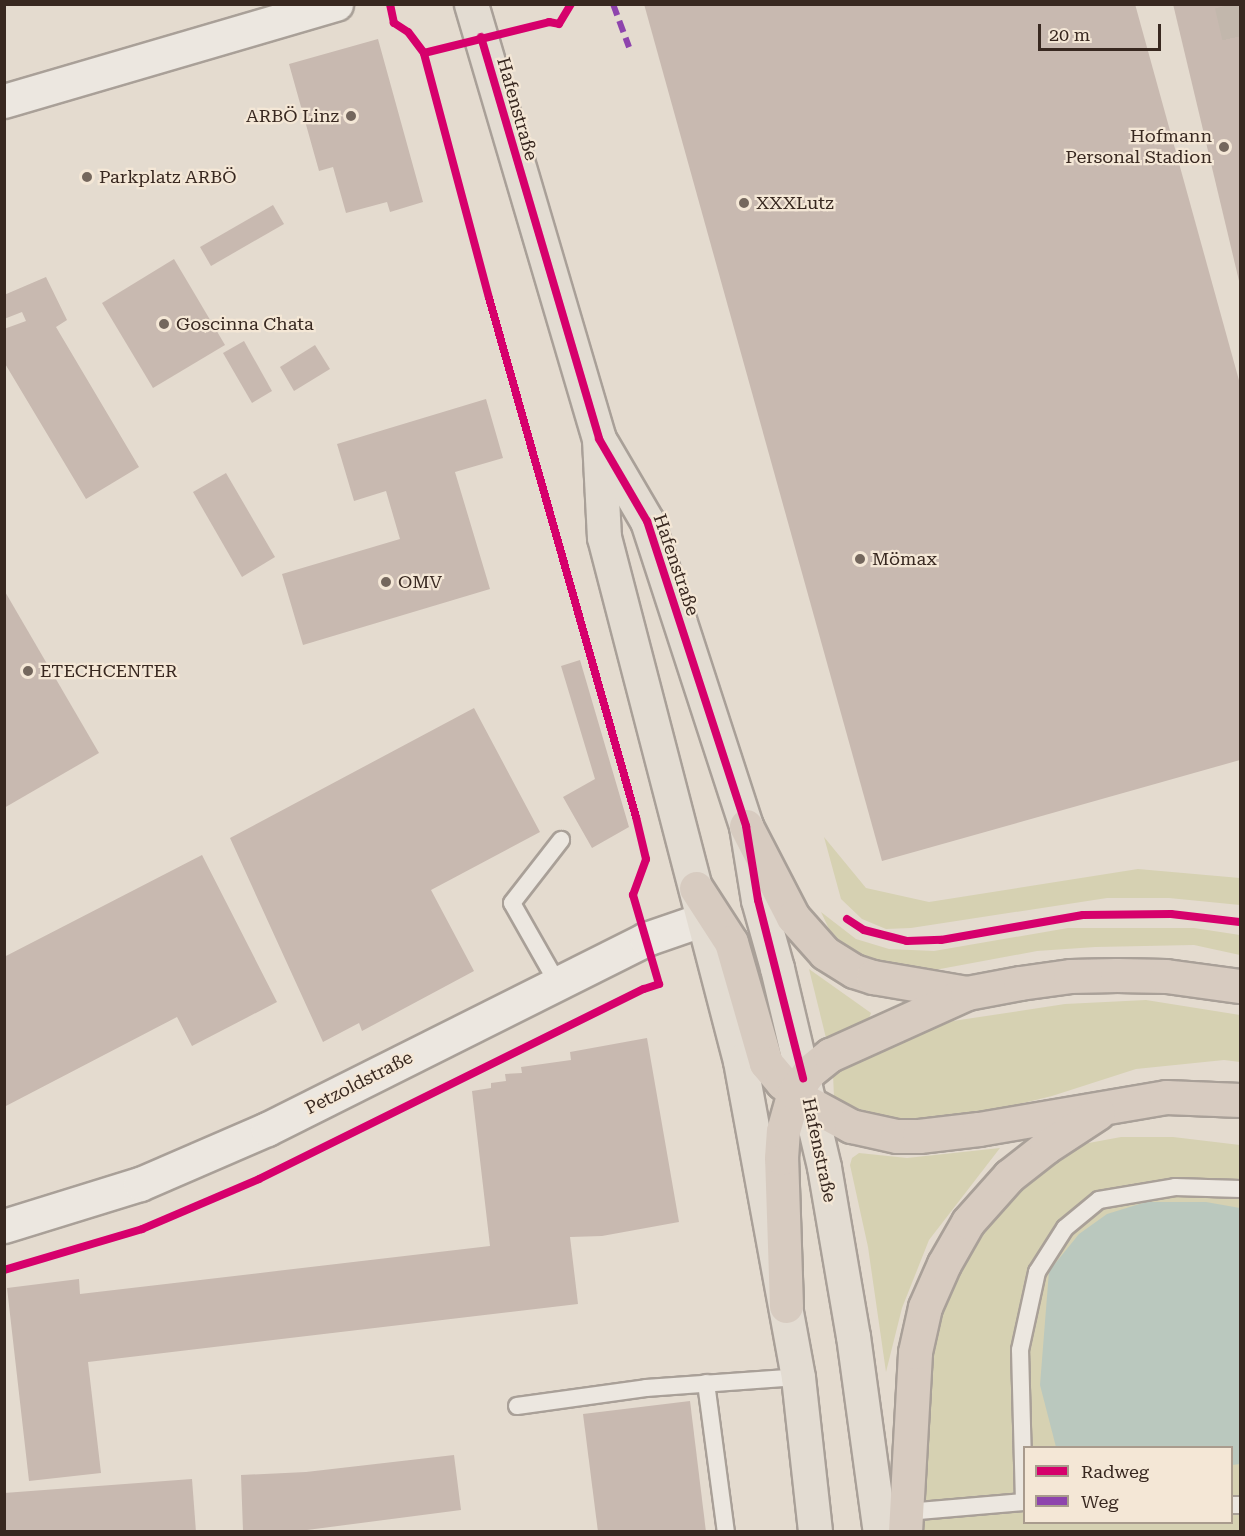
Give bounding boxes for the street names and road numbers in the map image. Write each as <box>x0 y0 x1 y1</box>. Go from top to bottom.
street label: Hafenstraße <box>492 55 542 163</box>
street label: Hafenstraße <box>648 511 704 619</box>
street label: Petzoldstraße <box>302 1047 416 1119</box>
street label: Hafenstraße <box>797 1096 841 1204</box>

